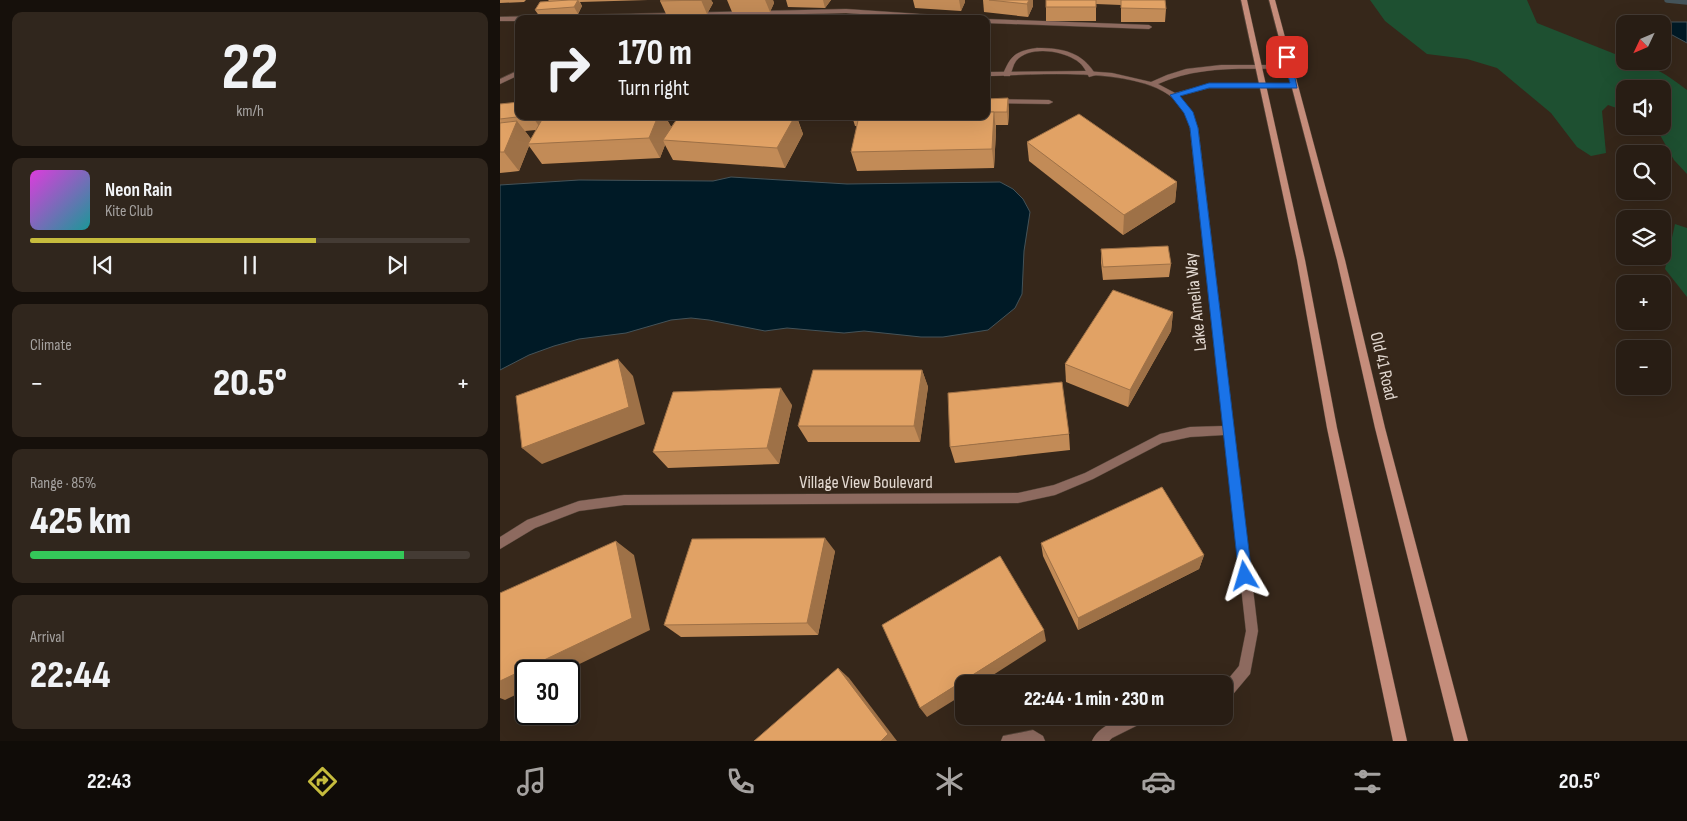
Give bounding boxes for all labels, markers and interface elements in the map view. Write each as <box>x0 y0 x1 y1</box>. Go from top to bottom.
north arrow <box>1616 15 1671 70</box>
map controls <box>1616 15 1671 395</box>
text: 22 <box>222 30 278 108</box>
text: 170 m <box>618 32 692 75</box>
icon: right <box>535 35 600 100</box>
pin <box>1266 36 1308 78</box>
icon: arrive <box>1273 43 1301 71</box>
text: Turn right <box>618 75 689 102</box>
button: sound <box>1616 80 1671 135</box>
text: km/h <box>236 102 264 121</box>
button: search <box>1616 145 1671 200</box>
text: Neon Rain <box>105 179 172 202</box>
text: Kite Club <box>105 202 153 221</box>
button: layers <box>1616 210 1671 265</box>
icon: previous <box>89 251 117 279</box>
icon: pause <box>236 251 264 279</box>
icon: next <box>383 251 411 279</box>
street label: Lake Amelia Way <box>1180 252 1211 352</box>
button: + <box>1616 275 1671 330</box>
street label: Old 41 Road <box>1365 330 1402 402</box>
text: Climate <box>30 336 72 355</box>
button: − <box>1616 340 1671 395</box>
text: 20.5° <box>213 361 287 406</box>
text: − <box>30 367 44 400</box>
text: + <box>456 367 470 400</box>
street label: Village View Boulevard <box>799 472 933 493</box>
text: Range · 85% <box>30 474 96 493</box>
text: 425 km <box>30 499 131 544</box>
position arrow <box>1218 549 1270 601</box>
text: Arrival <box>30 628 64 647</box>
text: 22:44 <box>30 653 110 698</box>
speed limit sign: 30 <box>515 660 580 725</box>
text: 22:44 · 1 min · 230 m <box>1024 688 1164 711</box>
icon: directions <box>305 764 340 799</box>
icon: music <box>514 764 549 799</box>
icon: phone <box>723 764 758 799</box>
icon: climate <box>932 764 967 799</box>
icon: car <box>1141 764 1176 799</box>
icon: filters <box>1350 764 1385 799</box>
text: 22:43 <box>87 768 131 795</box>
text: 20.5° <box>1559 768 1600 795</box>

